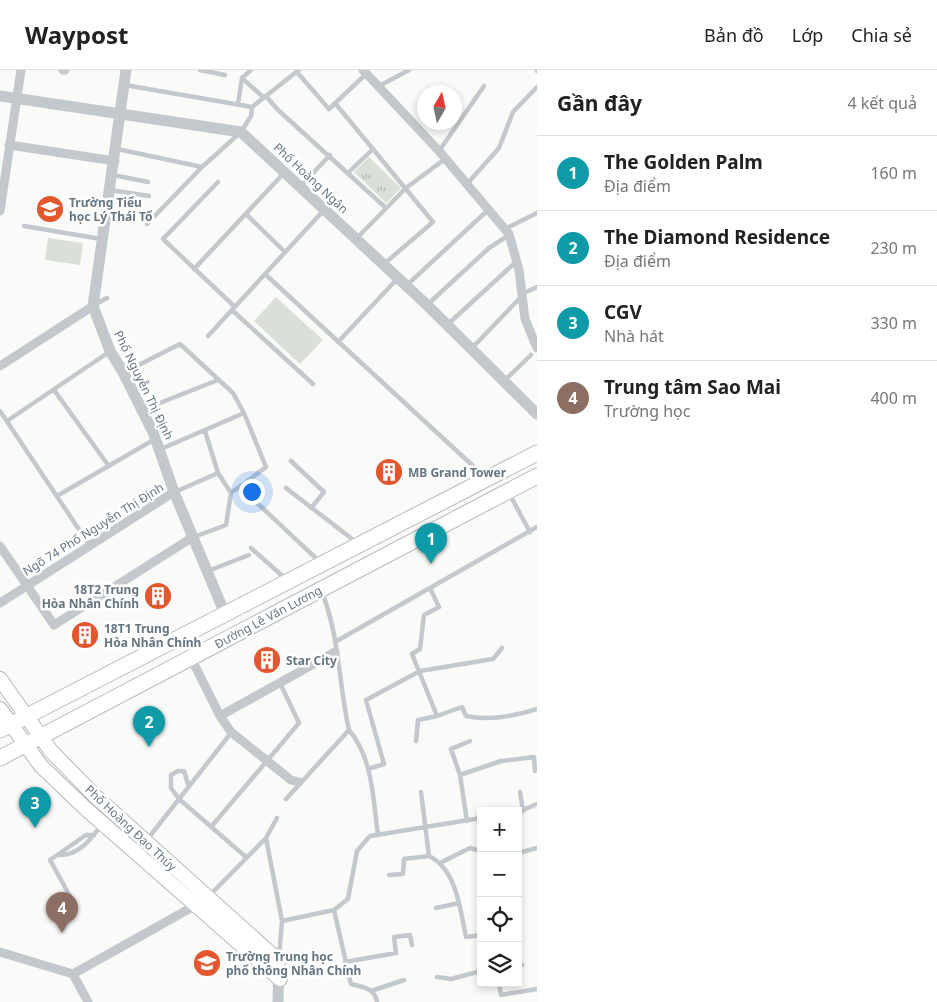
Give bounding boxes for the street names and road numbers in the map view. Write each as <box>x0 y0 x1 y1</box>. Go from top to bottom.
street label: Phố Hoàng Ngân <box>270 139 352 217</box>
street label: Phố Nguyễn Thị Định <box>110 328 178 442</box>
street label: Ngõ 74 Phố Nguyễn Thị Định <box>19 479 167 579</box>
street label: Đường Lê Văn Lương <box>211 582 325 652</box>
street label: Phố Hoàng Đạo Thúy <box>82 781 181 876</box>

